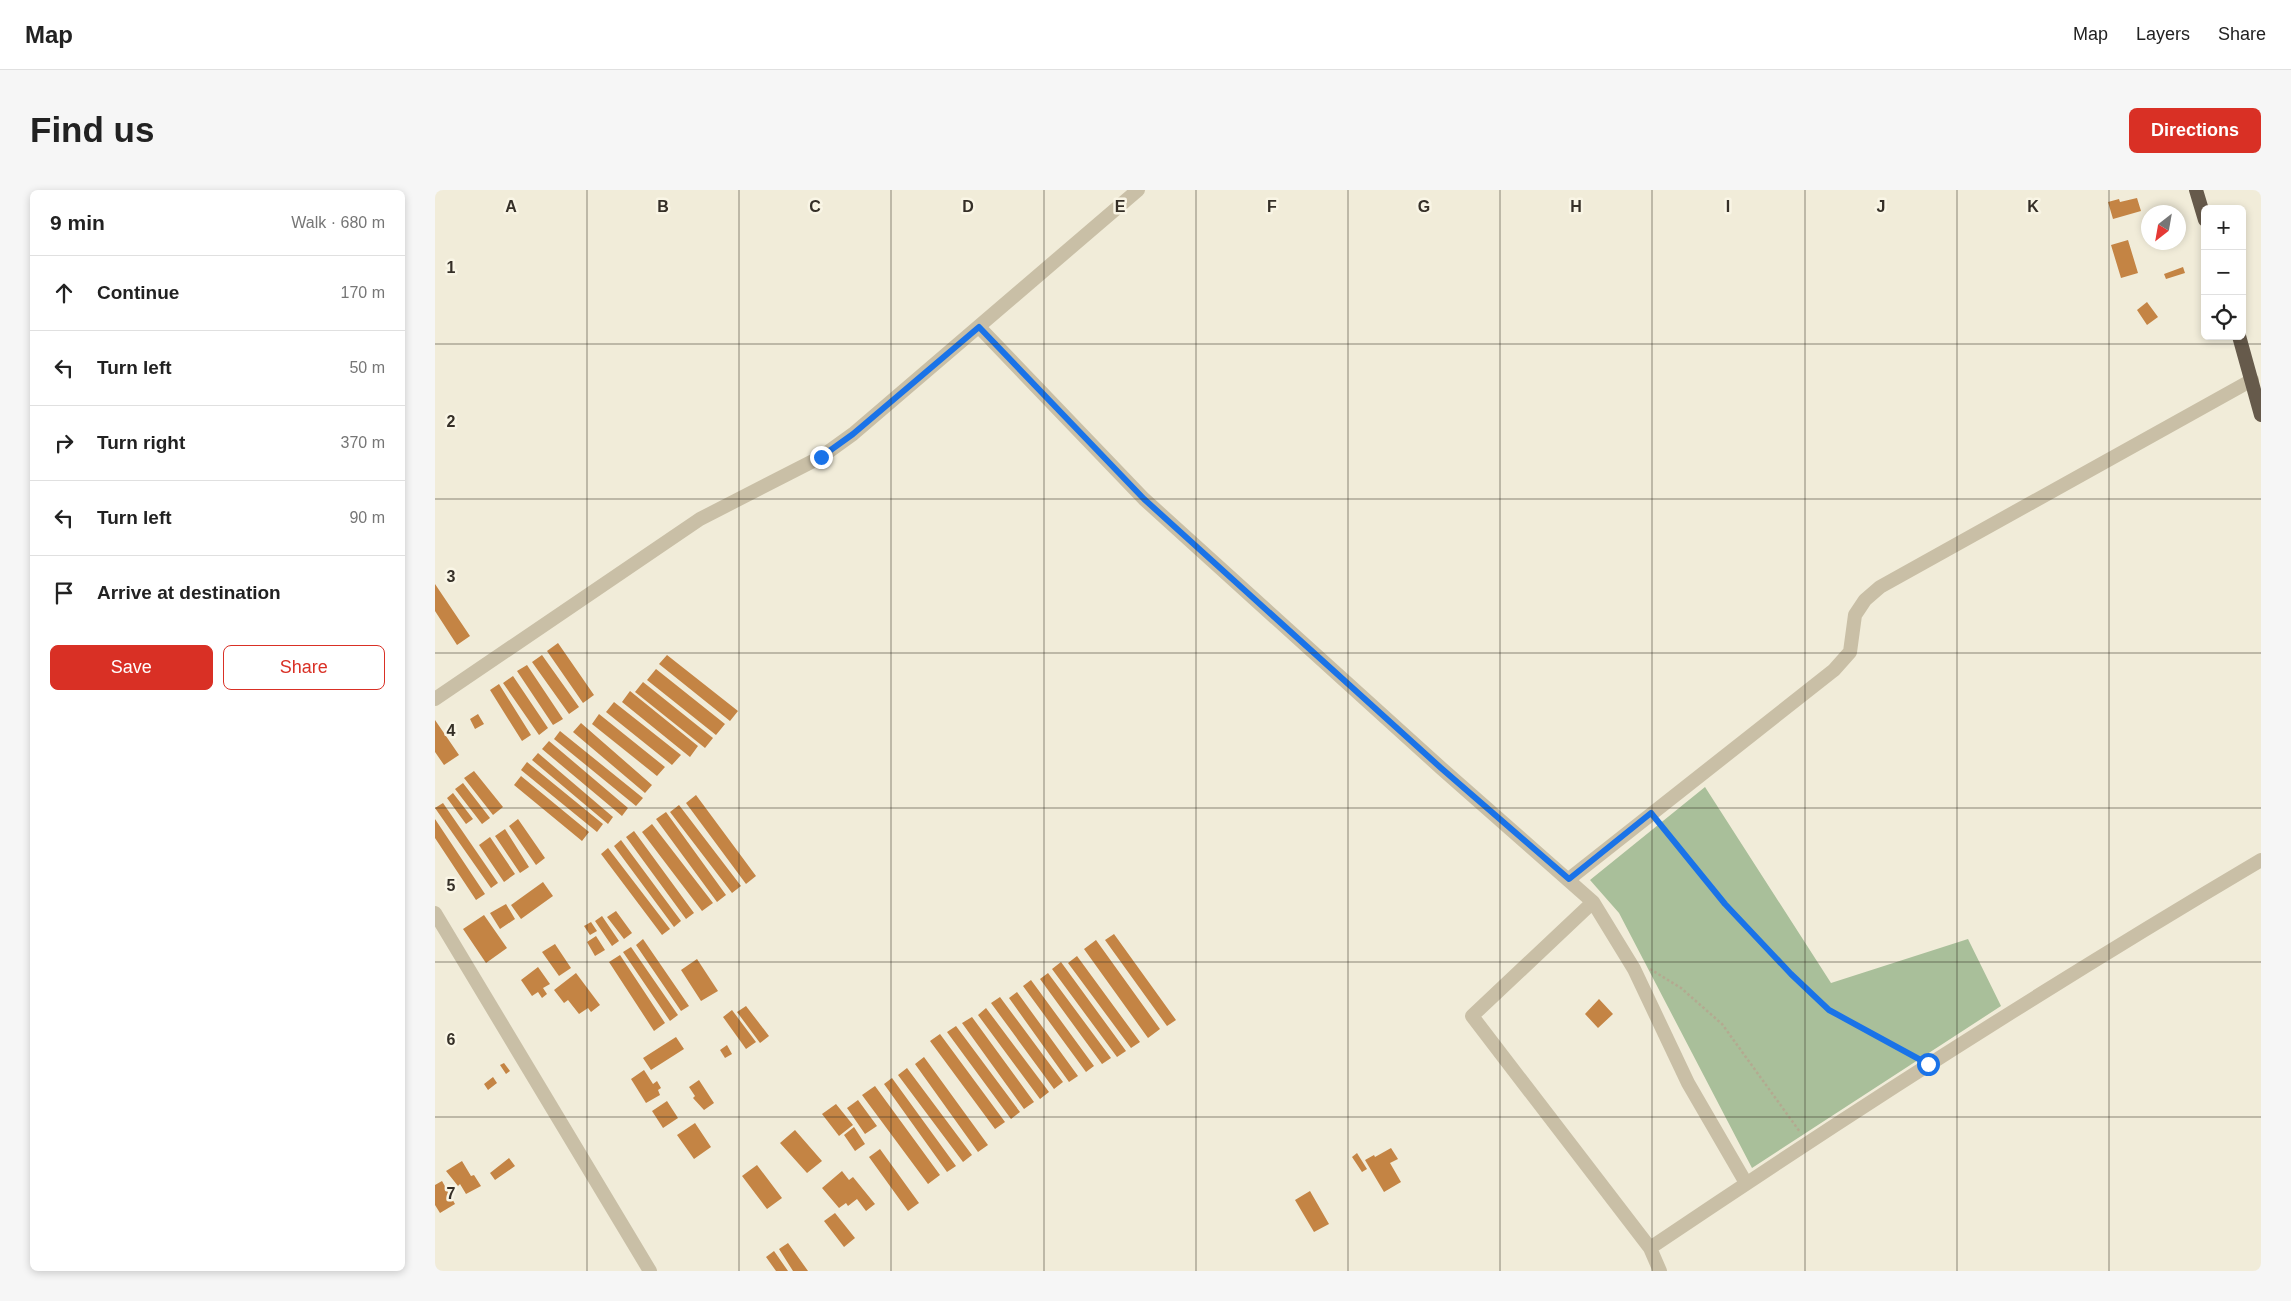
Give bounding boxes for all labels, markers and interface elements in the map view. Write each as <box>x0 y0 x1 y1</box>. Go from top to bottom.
text: Map <box>25 21 73 48</box>
text: Map <box>2073 24 2108 44</box>
text: Layers <box>2136 24 2190 44</box>
text: Share <box>2218 24 2266 44</box>
button: Directions <box>2129 108 2261 153</box>
text: Find us <box>30 110 154 149</box>
text: A <box>505 198 517 215</box>
text: B <box>657 198 669 215</box>
text: C <box>809 198 821 215</box>
text: D <box>962 198 974 215</box>
text: E <box>1115 198 1126 215</box>
text: F <box>1267 198 1277 215</box>
text: G <box>1418 198 1430 215</box>
text: H <box>1570 198 1582 215</box>
text: I <box>1726 198 1730 215</box>
text: J <box>1877 198 1885 215</box>
text: K <box>2027 198 2039 215</box>
north arrow <box>2141 205 2186 250</box>
map controls <box>2201 205 2246 340</box>
button: + <box>2201 205 2246 250</box>
text: 9 min <box>50 211 105 234</box>
text: Walk · 680 m <box>291 214 385 231</box>
button: − <box>2201 250 2246 295</box>
text: 1 <box>447 259 456 276</box>
icon: ahead <box>50 279 78 307</box>
text: Continue <box>97 282 179 303</box>
text: 170 m <box>341 284 385 301</box>
button: locate <box>2201 295 2246 340</box>
icon: left <box>50 354 78 382</box>
text: Turn left <box>97 357 172 378</box>
text: 50 m <box>349 359 385 376</box>
text: 2 <box>447 413 456 430</box>
icon: right <box>50 429 78 457</box>
text: Turn right <box>97 432 185 453</box>
text: 370 m <box>341 434 385 451</box>
route end <box>810 446 833 469</box>
icon: left <box>50 504 78 532</box>
text: Turn left <box>97 507 172 528</box>
text: 90 m <box>349 509 385 526</box>
text: 3 <box>447 568 456 585</box>
icon: arrive <box>50 579 78 607</box>
text: Arrive at destination <box>97 582 281 603</box>
button: Save <box>50 645 213 690</box>
button: Share <box>223 645 385 690</box>
text: 4 <box>447 722 456 739</box>
text: 5 <box>447 877 456 894</box>
text: 6 <box>447 1031 456 1048</box>
route start <box>1917 1053 1940 1076</box>
text: 7 <box>447 1185 456 1202</box>

